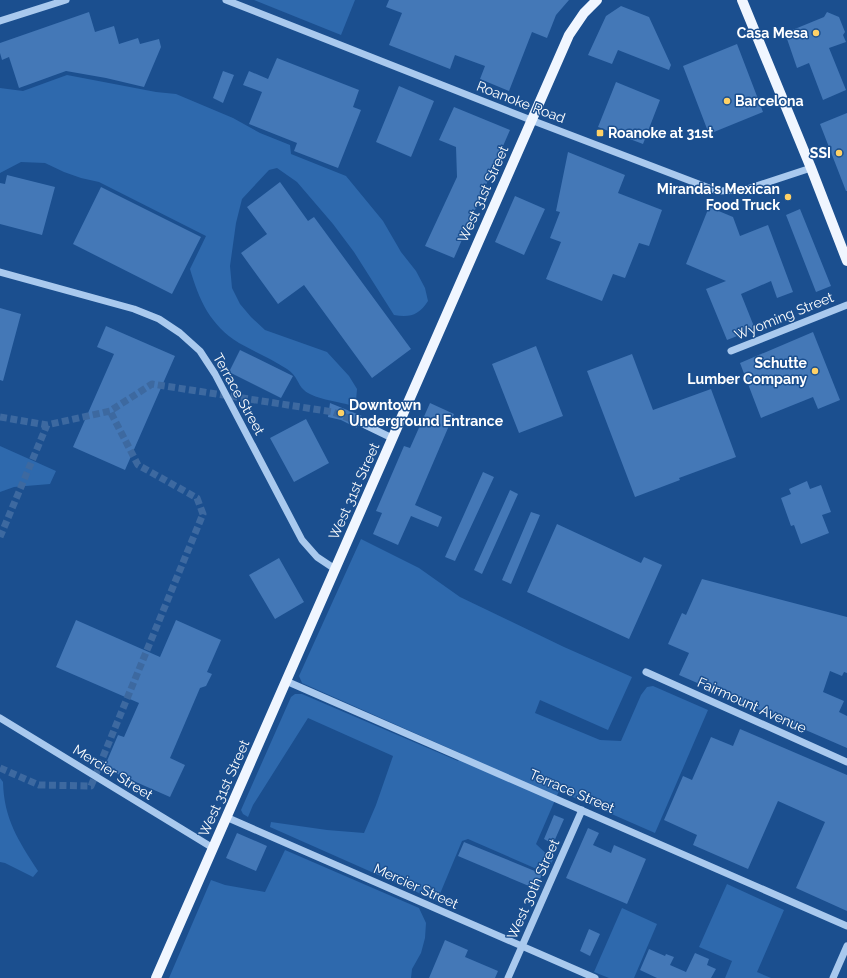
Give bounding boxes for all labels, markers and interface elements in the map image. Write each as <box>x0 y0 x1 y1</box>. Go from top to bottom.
place label: Casa Mesa <box>737 25 808 41</box>
marker: Casa Mesa <box>811 28 821 38</box>
street label: Roanoke Road <box>474 78 568 126</box>
place label: Barcelona <box>735 93 804 109</box>
marker: Barcelona <box>722 96 732 106</box>
place label: Roanoke at 31st <box>608 125 714 141</box>
marker: Roanoke at 31st <box>595 128 605 138</box>
street label: West 31st Street <box>454 143 512 245</box>
place label: SSI <box>810 145 831 161</box>
marker: SSI <box>834 148 844 158</box>
place label: Miranda's Mexican Food Truck <box>657 181 780 213</box>
marker: Miranda's Mexican Food Truck <box>783 192 793 202</box>
street label: Wyoming Street <box>732 289 836 343</box>
street label: Terrace Street <box>210 350 268 438</box>
place label: Schutte Lumber Company <box>687 355 808 387</box>
marker: Schutte Lumber Company <box>810 366 820 376</box>
place label: Downtown Underground Entrance <box>349 397 504 429</box>
marker: Downtown Underground Entrance <box>336 408 346 418</box>
street label: West 31st Street <box>325 440 383 542</box>
street label: Fairmount Avenue <box>695 674 809 736</box>
street label: West 31st Street <box>195 737 253 839</box>
street label: Mercier Street <box>70 741 156 803</box>
street label: Terrace Street <box>527 766 617 816</box>
street label: West 30th Street <box>504 836 562 942</box>
street label: Mercier Street <box>371 860 461 912</box>

